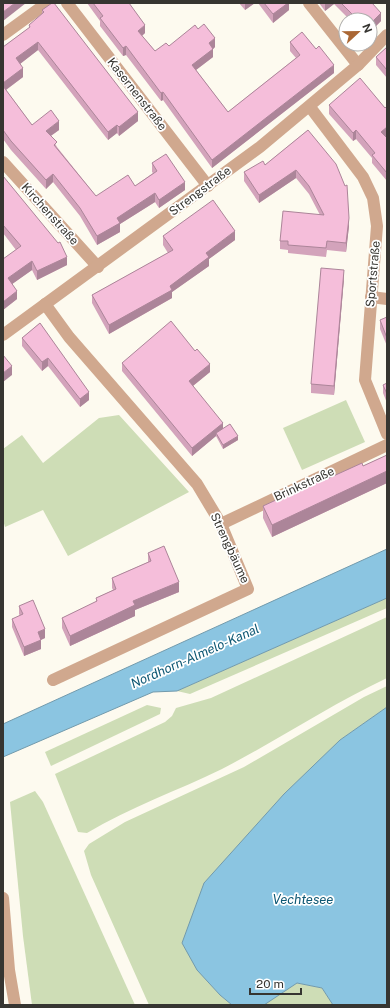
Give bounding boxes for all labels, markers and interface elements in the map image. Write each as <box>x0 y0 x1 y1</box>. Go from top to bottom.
north arrow <box>338 12 378 52</box>
text: N <box>360 22 374 34</box>
street label: Kasernenstraße <box>104 55 170 133</box>
street label: Strengstraße <box>166 163 234 219</box>
street label: Kirchenstraße <box>19 180 82 248</box>
street label: Sportstraße <box>363 240 383 308</box>
street label: Brinkstraße <box>272 464 337 504</box>
street label: Strengbäume <box>208 511 253 586</box>
water label: Nordhorn-Almelo-Kanal <box>128 621 262 691</box>
water label: Vechtesee <box>273 892 333 907</box>
scale bar <box>250 970 301 996</box>
text: 20 m <box>256 977 284 991</box>

